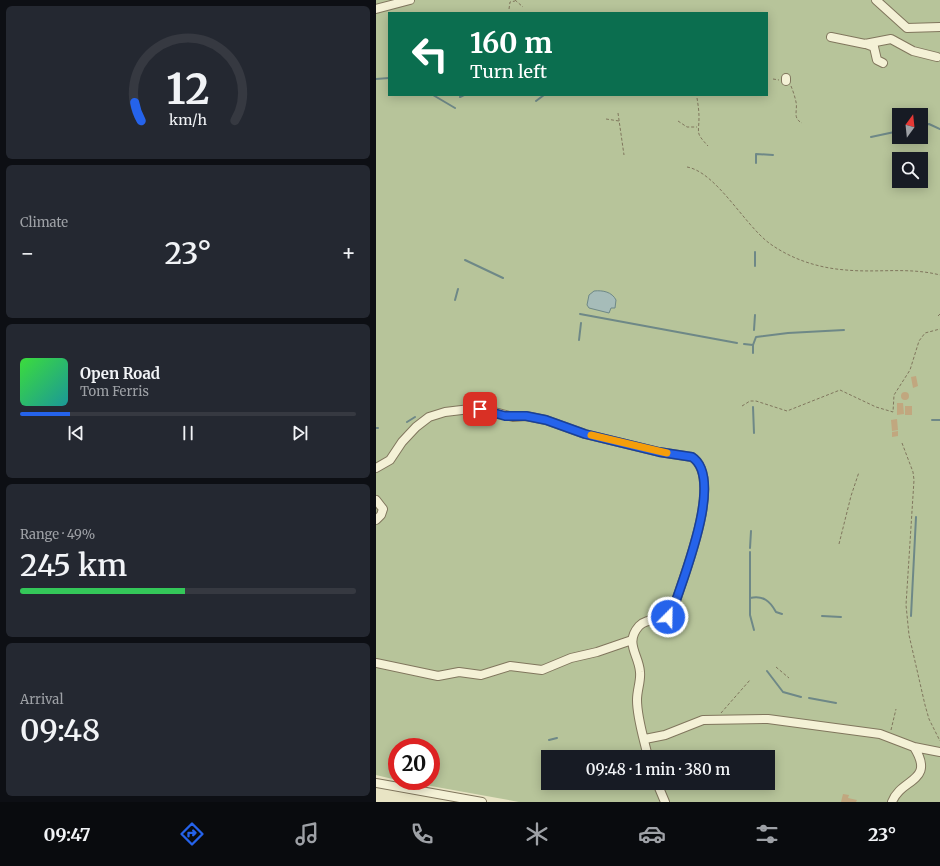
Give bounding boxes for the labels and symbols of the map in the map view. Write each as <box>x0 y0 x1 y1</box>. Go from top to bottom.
north arrow <box>892 108 928 144</box>
pin <box>463 392 497 426</box>
position arrow <box>647 596 689 638</box>
speed limit sign: 20 <box>388 738 440 790</box>

